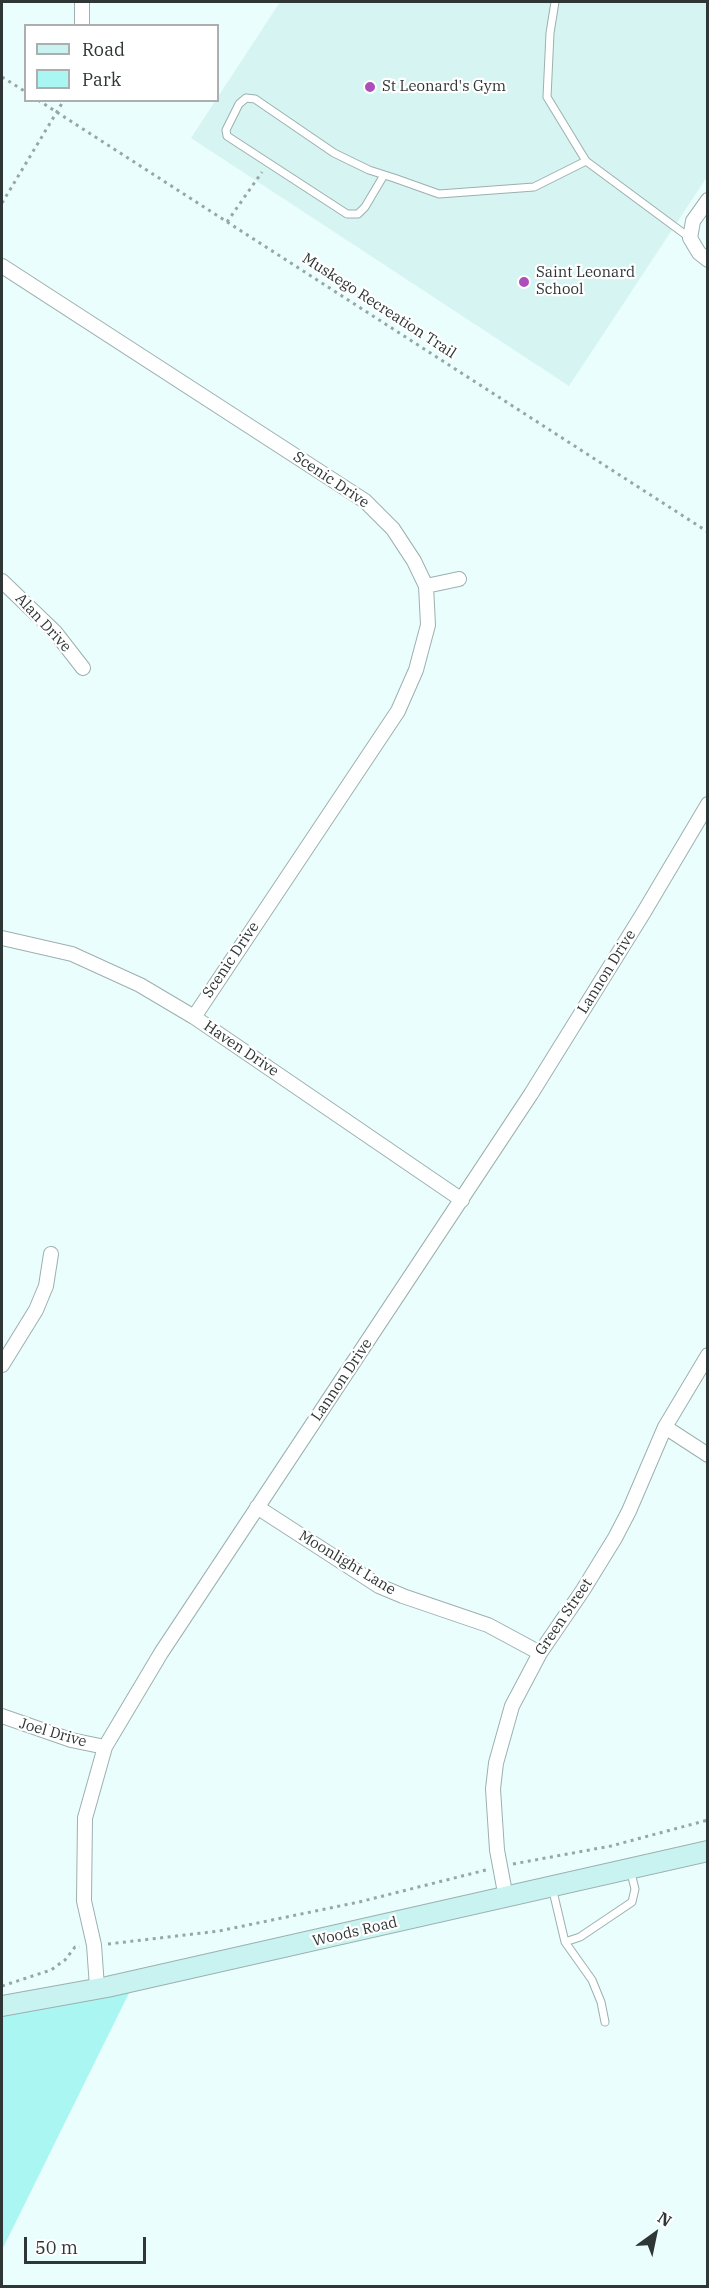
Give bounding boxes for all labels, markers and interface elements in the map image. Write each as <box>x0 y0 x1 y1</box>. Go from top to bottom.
legend <box>24 24 219 102</box>
text: Road <box>82 38 125 61</box>
text: Park <box>82 68 121 91</box>
place label: St Leonard's Gym <box>382 78 506 96</box>
marker: St Leonard's Gym <box>363 80 377 94</box>
street label: Muskego Recreation Trail <box>299 249 459 363</box>
place label: Saint Leonard School <box>536 264 635 299</box>
marker: Saint Leonard School <box>517 275 531 289</box>
street label: Scenic Drive <box>290 448 372 512</box>
street label: Alan Drive <box>11 590 75 656</box>
street label: Scenic Drive <box>199 919 263 1001</box>
street label: Lannon Drive <box>574 927 640 1017</box>
street label: Haven Drive <box>200 1017 282 1081</box>
street label: Lannon Drive <box>308 1335 376 1425</box>
street label: Moonlight Lane <box>295 1527 399 1599</box>
street label: Green Street <box>532 1575 596 1659</box>
street label: Joel Drive <box>17 1715 89 1751</box>
street label: Woods Road <box>311 1913 399 1951</box>
north arrow <box>625 2204 685 2264</box>
text: N <box>654 2207 676 2231</box>
scale bar <box>27 2225 148 2263</box>
text: 50 m <box>35 2236 78 2259</box>

